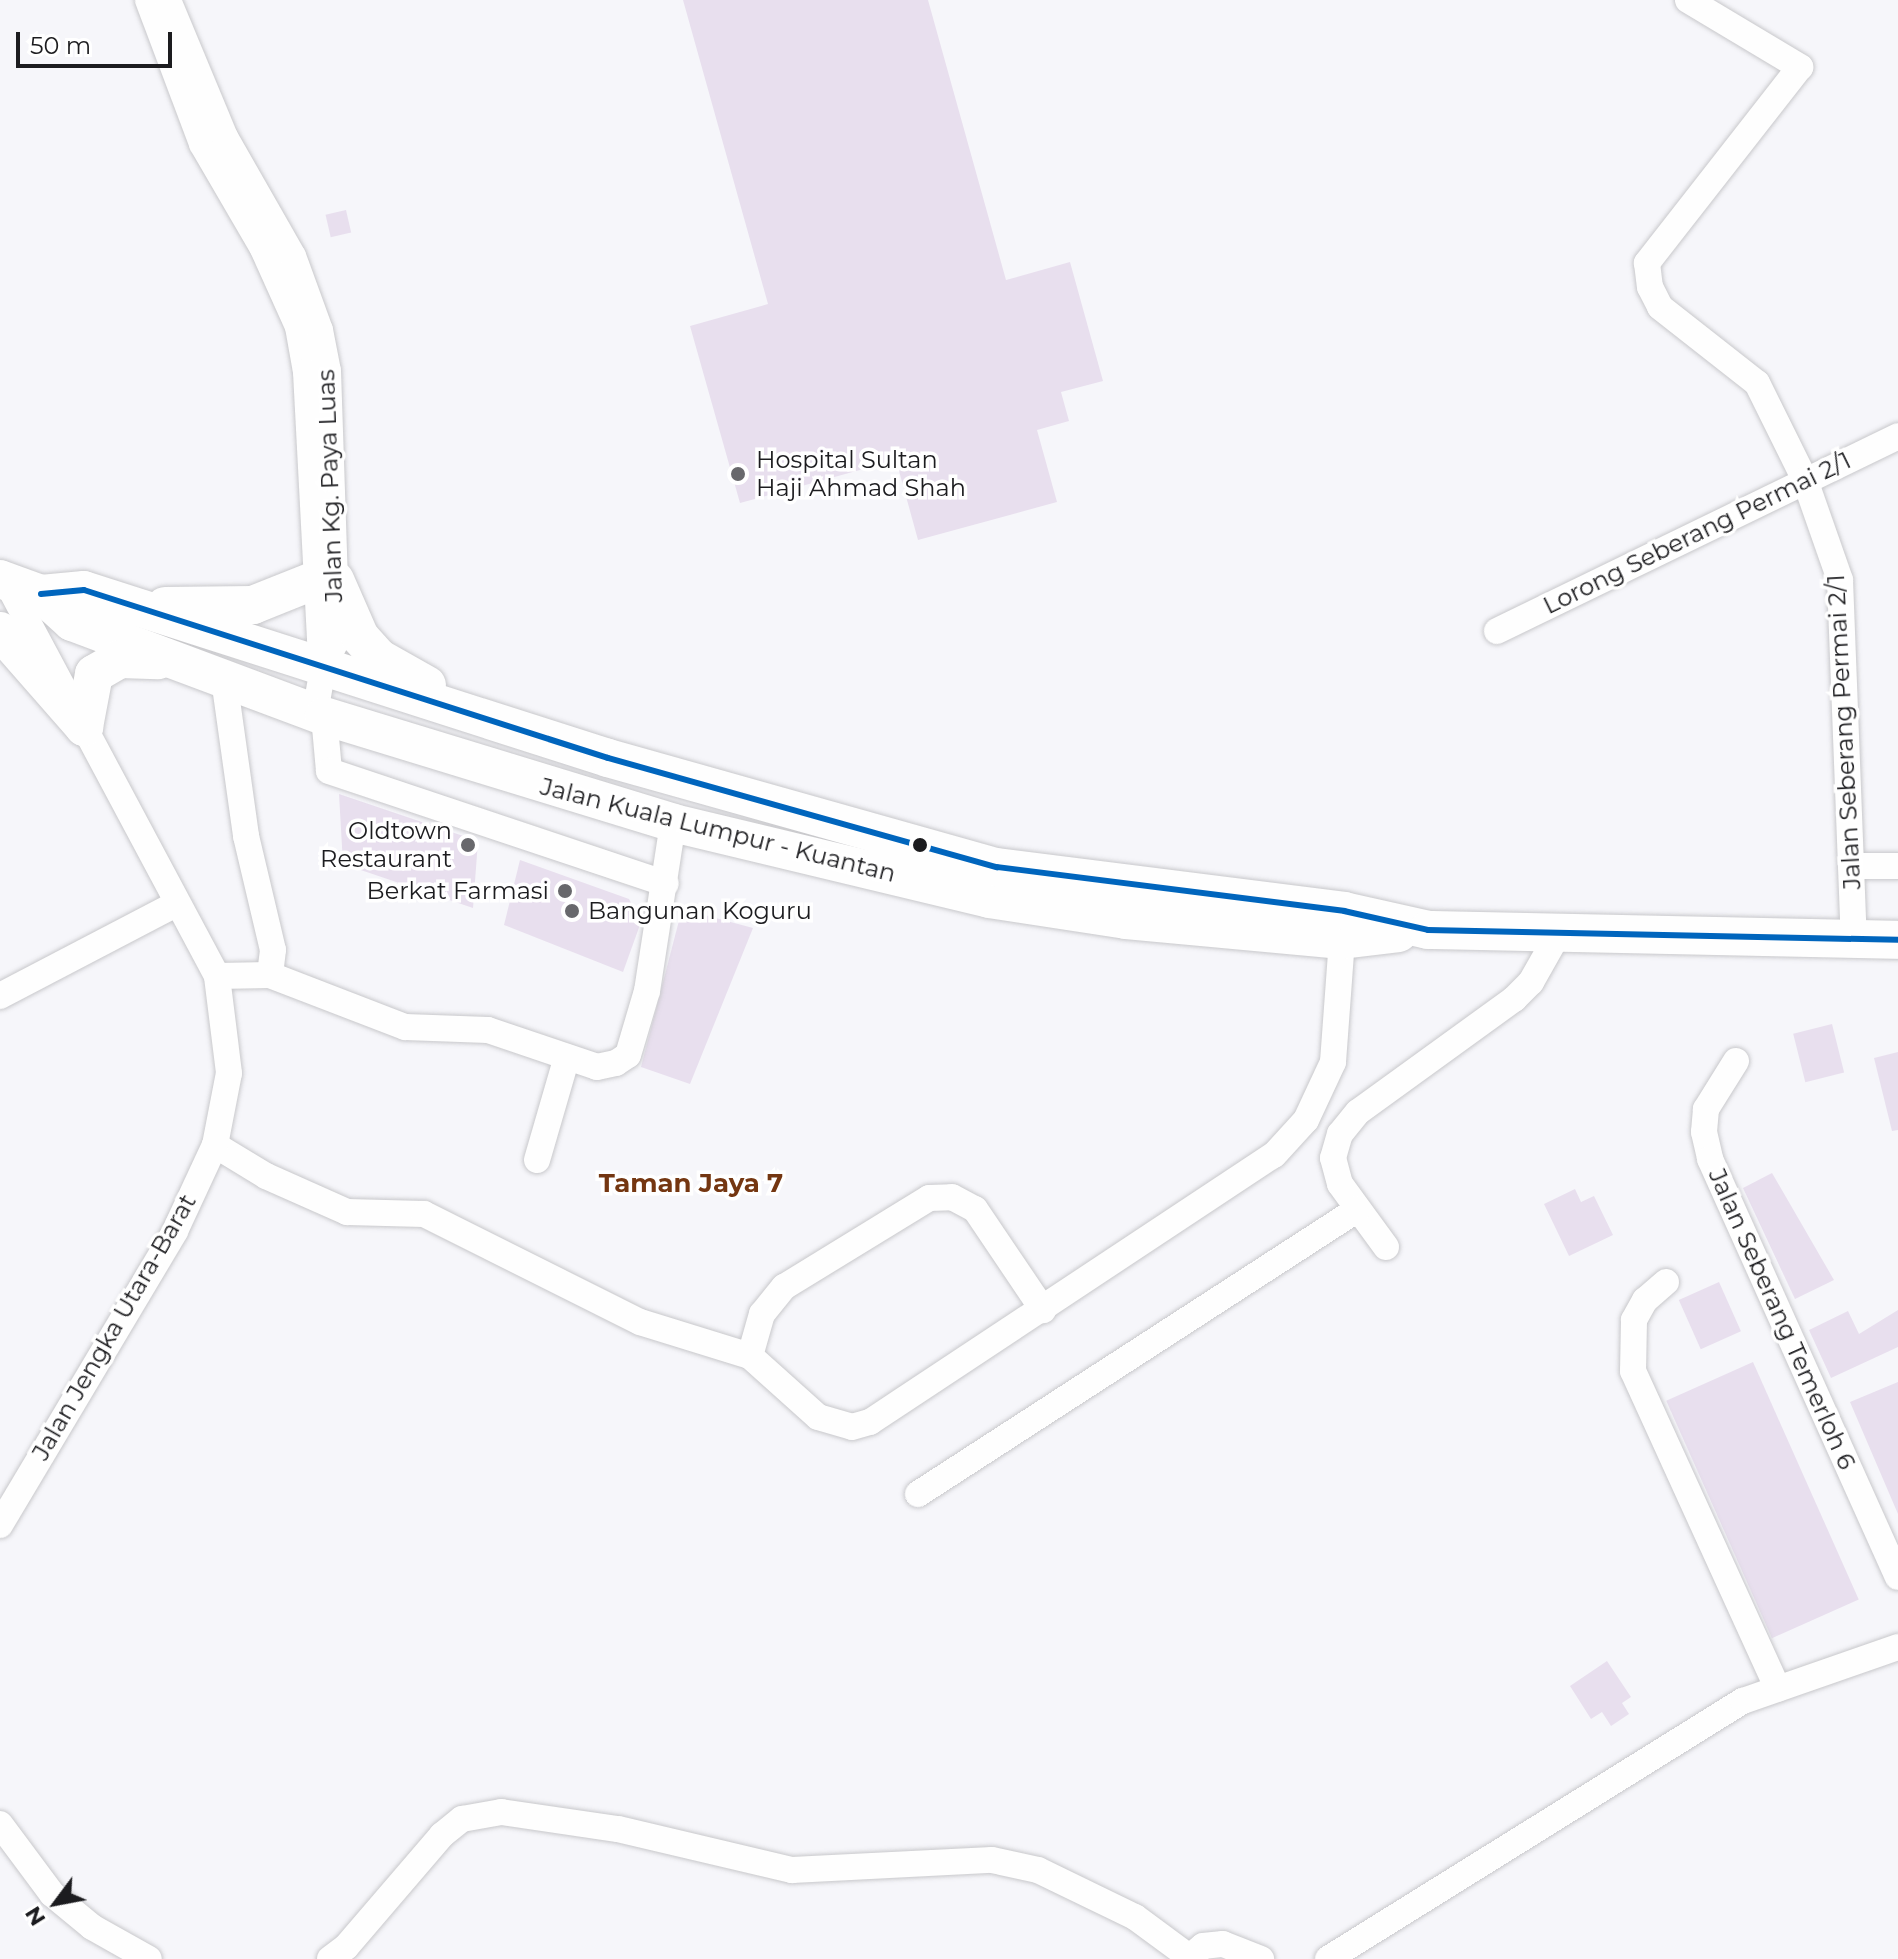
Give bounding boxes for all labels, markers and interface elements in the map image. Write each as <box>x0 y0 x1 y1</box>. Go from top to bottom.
scale bar <box>20 16 176 66</box>
text: 50 m <box>30 31 91 60</box>
street label: Jalan Kg. Paya Luas <box>312 369 348 603</box>
place label: Hospital Sultan Haji Ahmad Shah <box>756 446 966 502</box>
street label: Lorong Seberang Permai 2/1 <box>1539 446 1855 620</box>
marker: Hospital Sultan Haji Ahmad Shah <box>727 463 749 485</box>
street label: Jalan Seberang Permai 2/1 <box>1821 574 1867 890</box>
street label: Jalan Kuala Lumpur - Kuantan <box>537 772 899 888</box>
place label: Oldtown Restaurant <box>320 817 452 873</box>
marker: Oldtown Restaurant <box>459 836 477 854</box>
unlabelled marker <box>912 837 928 853</box>
place label: Berkat Farmasi <box>367 877 549 905</box>
marker: Berkat Farmasi <box>556 882 574 900</box>
place label: Bangunan Koguru <box>588 897 812 925</box>
marker: Bangunan Koguru <box>563 902 581 920</box>
street label: Jalan Seberang Temerloh 6 <box>1703 1164 1861 1474</box>
district label: Taman Jaya 7 <box>599 1168 783 1200</box>
street label: Jalan Jengka Utara-Barat <box>26 1189 202 1465</box>
north arrow <box>16 1863 96 1943</box>
text: N <box>19 1901 51 1931</box>

